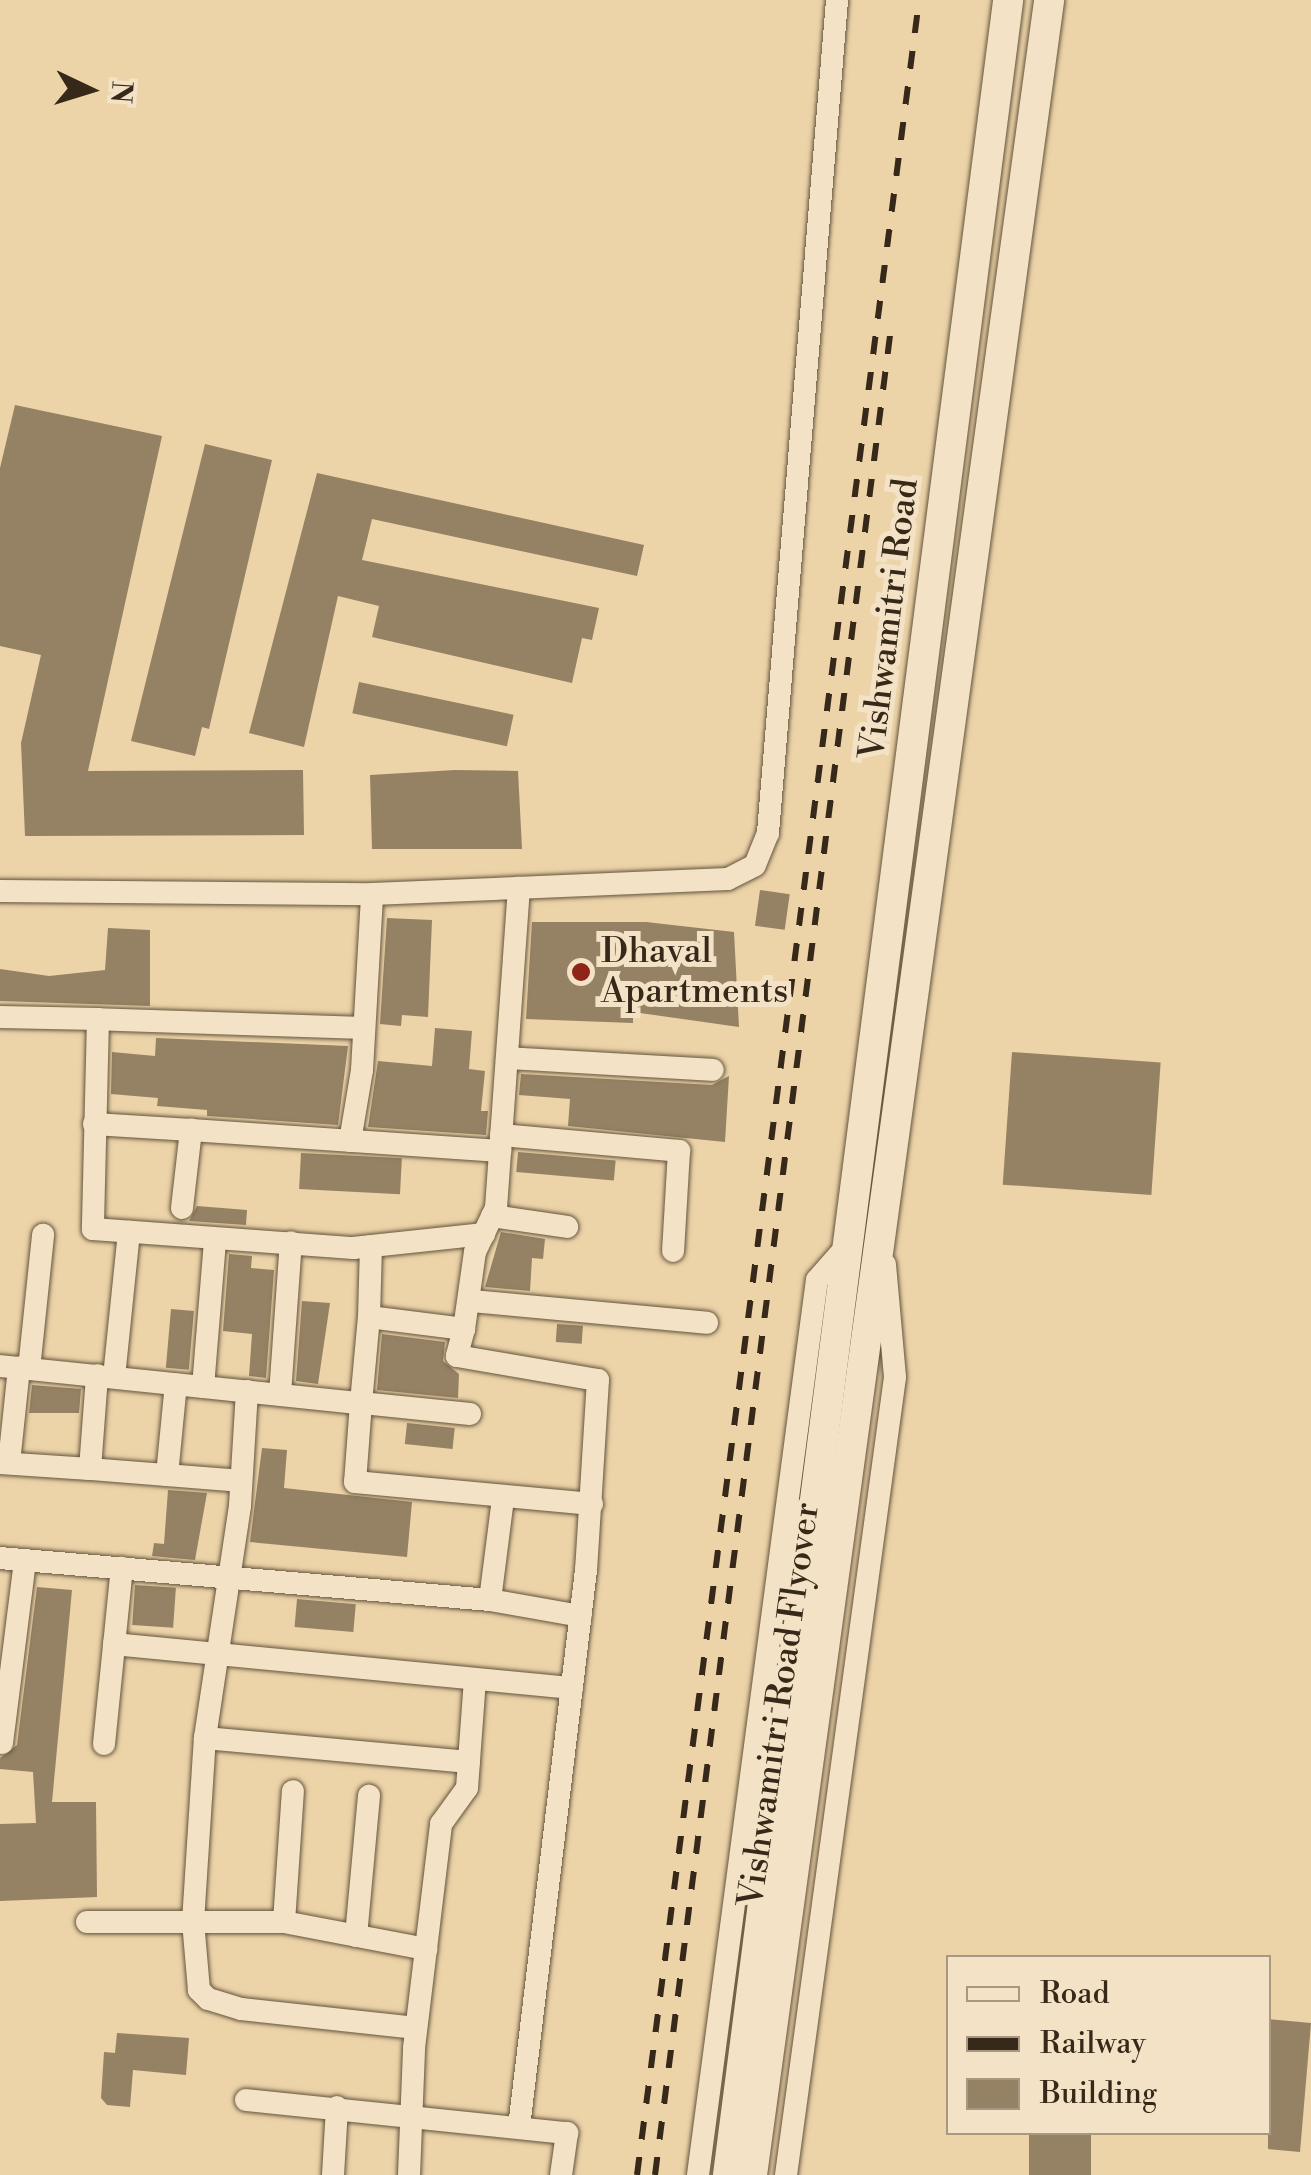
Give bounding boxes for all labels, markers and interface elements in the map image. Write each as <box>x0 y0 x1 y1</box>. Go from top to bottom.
north arrow <box>40 40 140 140</box>
text: N <box>102 80 139 104</box>
street label: Vishwamitri Road <box>852 476 928 762</box>
place label: Dhaval Apartments <box>601 931 788 1013</box>
marker: Dhaval Apartments <box>570 961 592 983</box>
street label: Vishwamitri Road Flyover <box>731 1500 829 1910</box>
legend <box>946 1955 1271 2135</box>
text: Road <box>1040 1975 1110 2013</box>
text: Railway <box>1040 2025 1146 2063</box>
text: Building <box>1040 2075 1157 2113</box>

